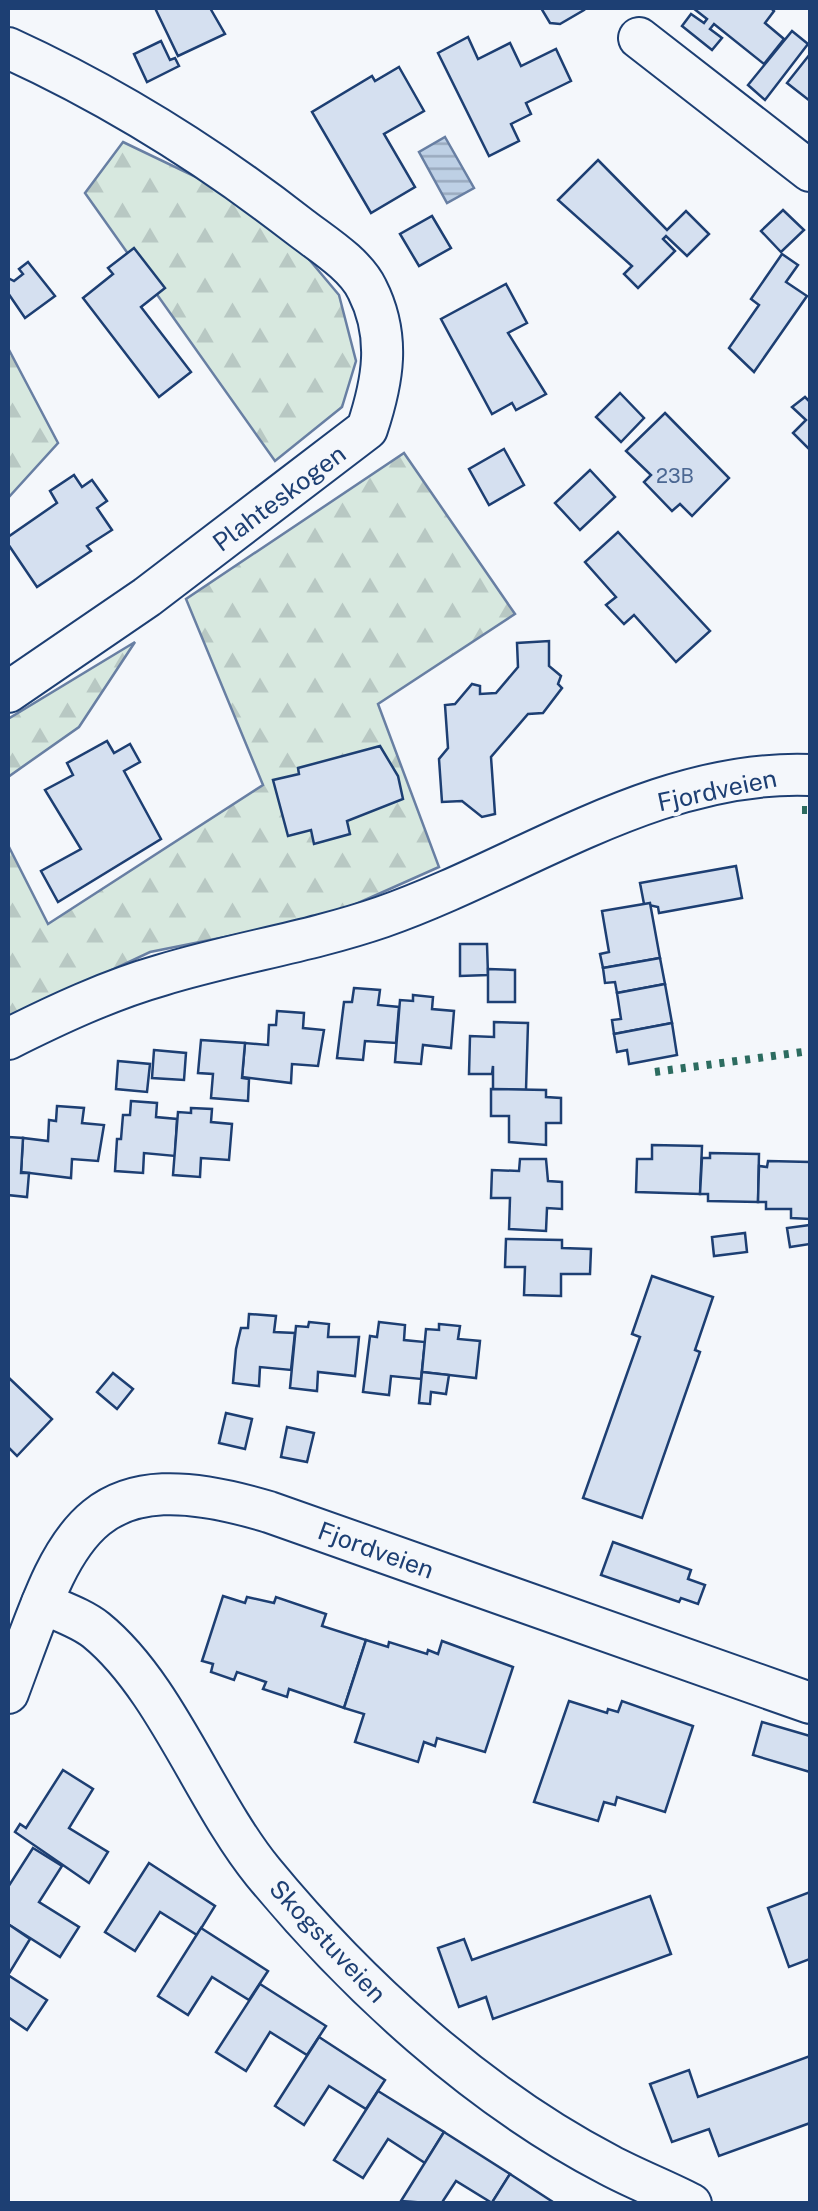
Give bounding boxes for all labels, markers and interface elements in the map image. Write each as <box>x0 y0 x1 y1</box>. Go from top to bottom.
street label: Plahteskogen <box>207 438 351 558</box>
house number: 23B <box>656 464 694 488</box>
street label: Fjordveien <box>655 763 779 817</box>
street label: Fjordveien <box>314 1515 438 1585</box>
street label: Skogstuveien <box>263 1873 393 2009</box>

